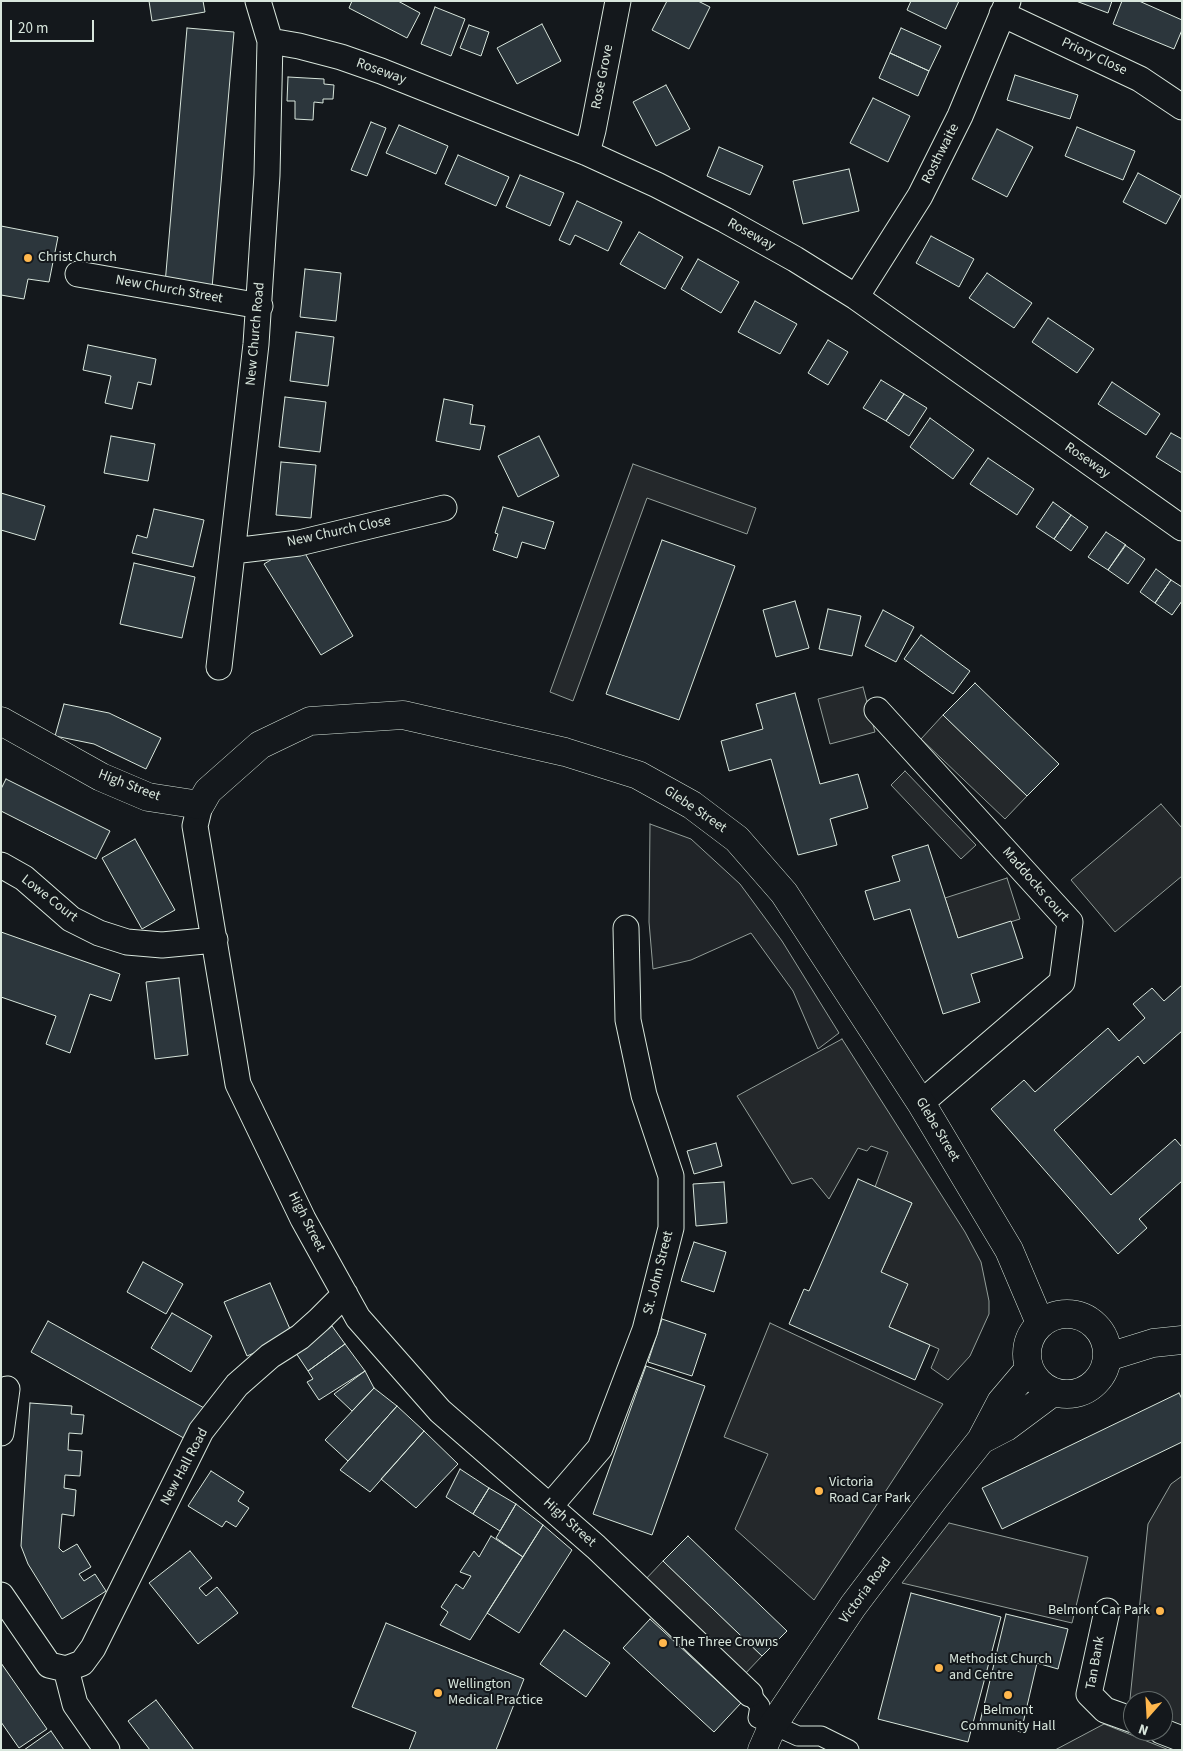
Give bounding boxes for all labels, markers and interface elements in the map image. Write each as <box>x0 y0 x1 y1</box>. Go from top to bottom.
scale bar <box>12 10 96 42</box>
text: 20 m <box>18 18 48 39</box>
street label: Priory Close <box>1059 35 1129 79</box>
street label: Rose Grove <box>589 43 617 111</box>
street label: Roseway <box>354 55 408 89</box>
street label: Rosthwaite <box>919 121 963 187</box>
street label: Roseway <box>724 215 778 255</box>
place label: Christ Church <box>38 250 117 266</box>
marker: Christ Church <box>22 252 34 264</box>
street label: New Church Street <box>114 272 224 308</box>
street label: New Church Road <box>243 282 269 386</box>
street label: Roseway <box>1061 439 1113 483</box>
street label: New Church Close <box>286 513 392 551</box>
street label: High Street <box>96 766 162 806</box>
street label: Glebe Street <box>661 783 729 837</box>
street label: Maddocks court <box>998 844 1072 926</box>
street label: Lowe Court <box>18 872 80 926</box>
street label: Glebe Street <box>911 1095 963 1165</box>
street label: High Street <box>284 1189 328 1255</box>
street label: St. John Street <box>640 1229 678 1317</box>
street label: New Hall Road <box>158 1425 212 1509</box>
place label: Victoria Road Car Park <box>829 1475 911 1508</box>
marker: Victoria Road Car Park <box>813 1485 825 1497</box>
street label: High Street <box>539 1495 599 1551</box>
street label: Victoria Road <box>837 1555 895 1627</box>
place label: Belmont Car Park <box>1048 1603 1150 1619</box>
marker: Belmont Car Park <box>1154 1605 1166 1617</box>
place label: The Three Crowns <box>673 1635 778 1651</box>
street label: Tan Bank <box>1083 1635 1109 1691</box>
marker: The Three Crowns <box>657 1637 669 1649</box>
place label: Methodist Church and Centre <box>949 1652 1052 1684</box>
marker: Methodist Church and Centre <box>933 1662 945 1674</box>
place label: Wellington Medical Practice <box>448 1677 543 1710</box>
marker: Wellington Medical Practice <box>432 1687 444 1699</box>
marker: Belmont Community Hall <box>1002 1689 1014 1701</box>
north arrow <box>1123 1691 1173 1741</box>
place label: Belmont Community Hall <box>961 1703 1055 1735</box>
text: N <box>1136 1718 1151 1740</box>

